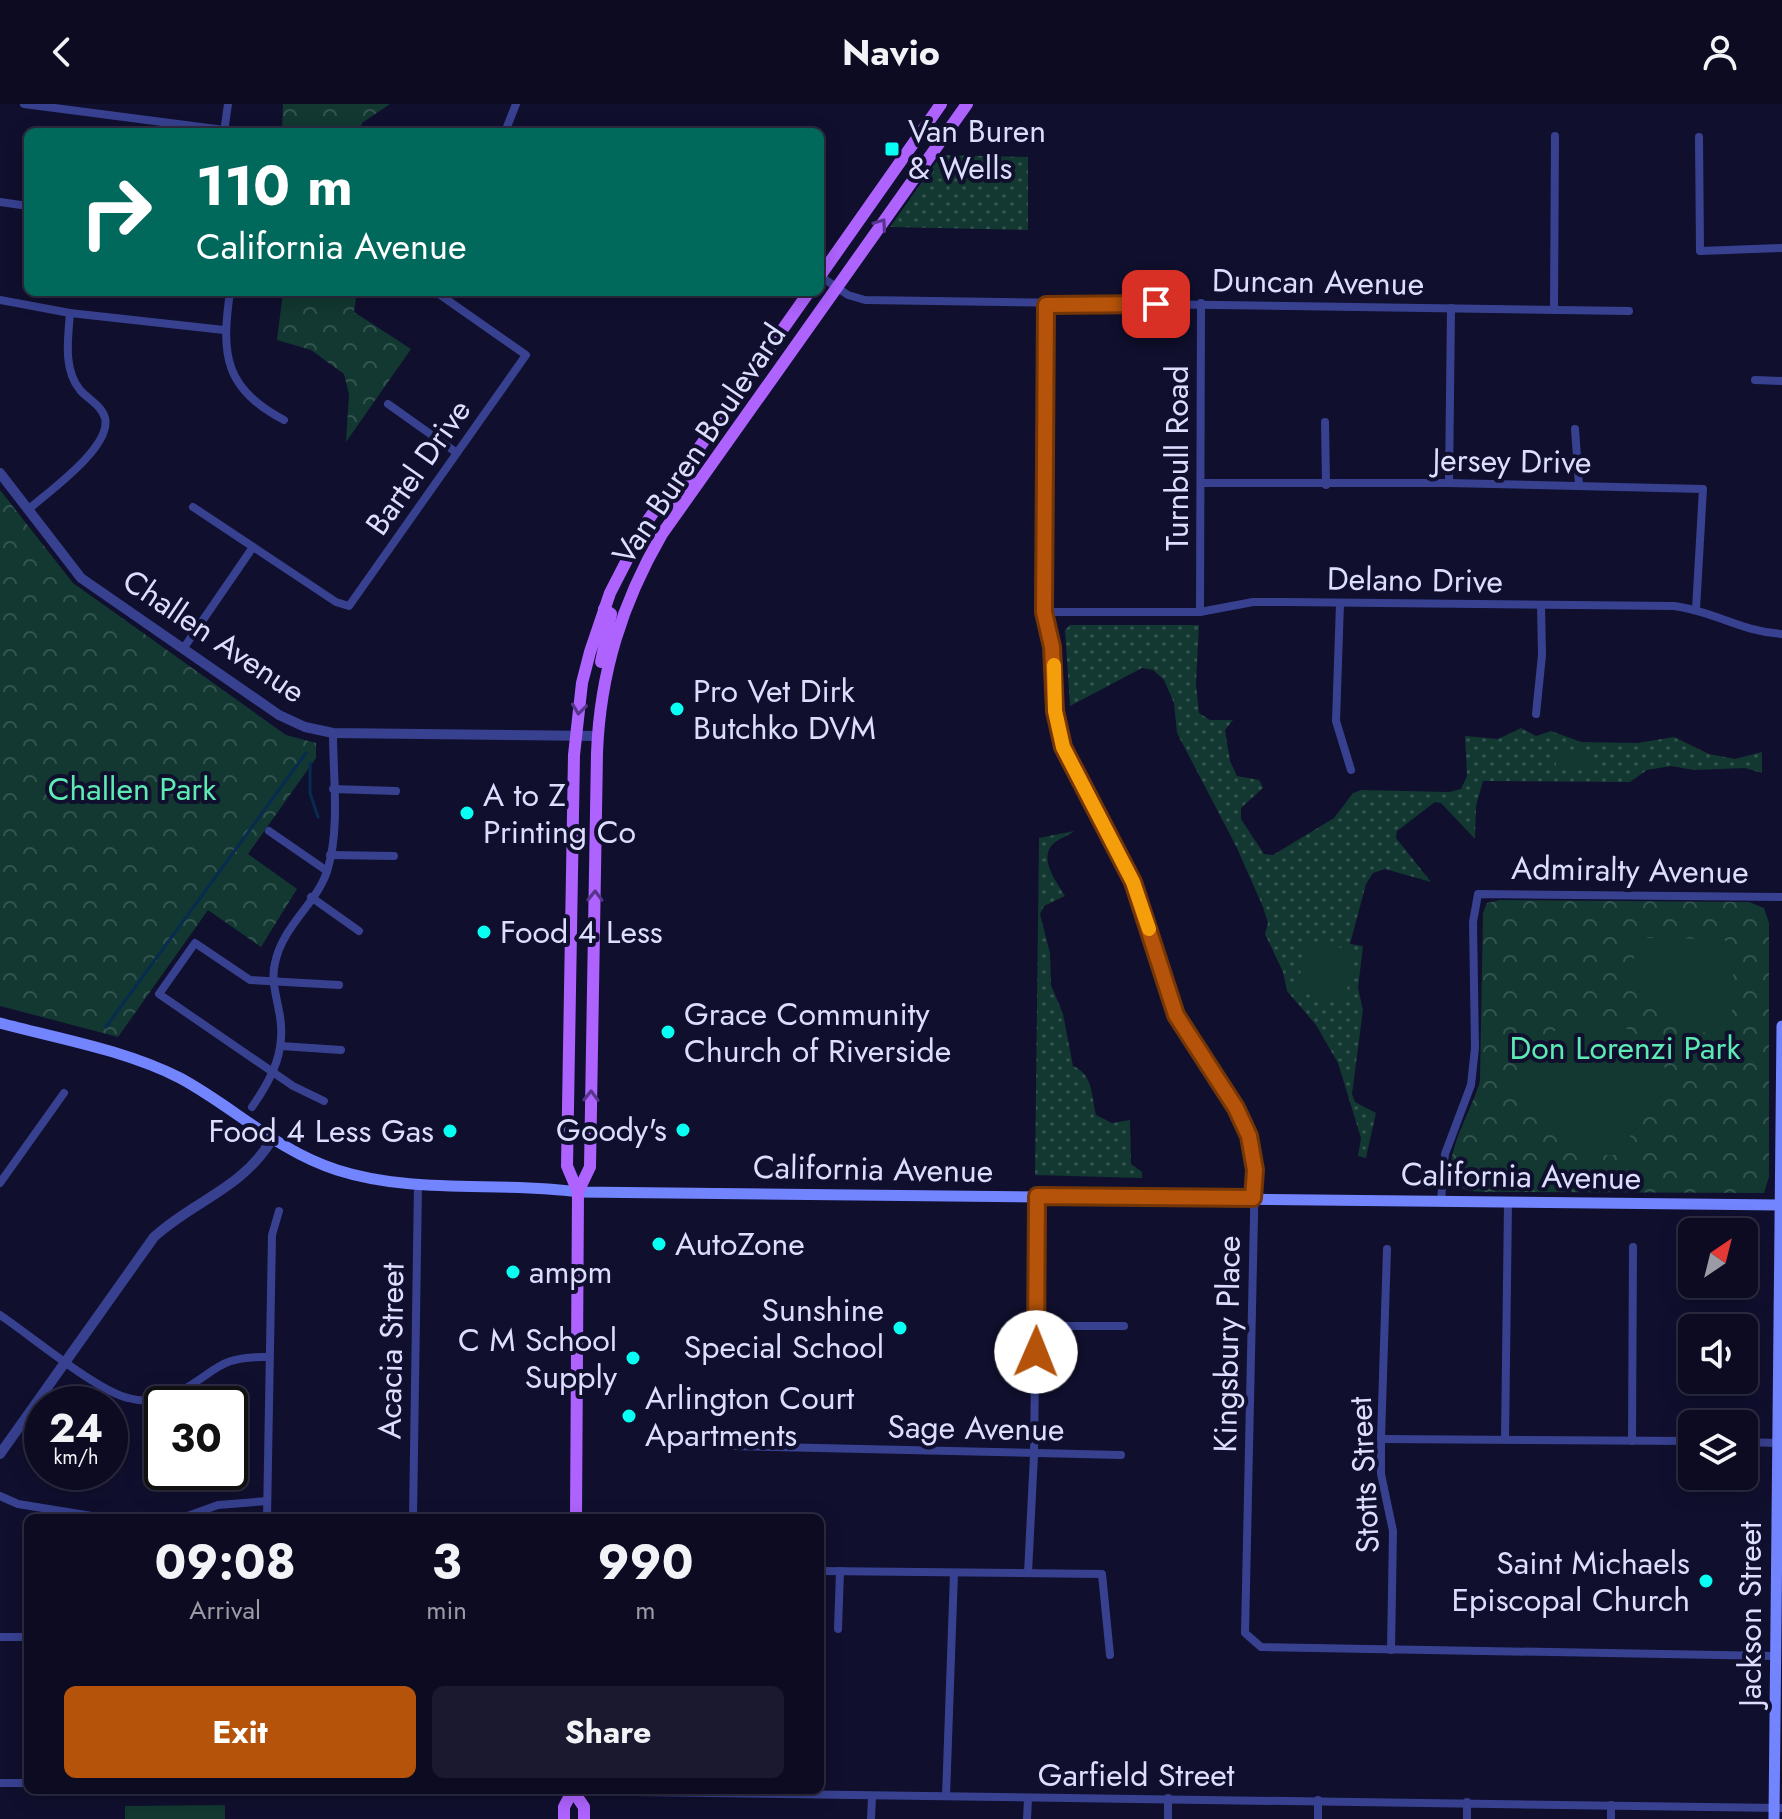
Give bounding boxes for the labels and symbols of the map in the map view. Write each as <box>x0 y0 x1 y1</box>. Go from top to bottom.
place label: Van Buren & Wells <box>908 108 1046 191</box>
marker: Van Buren & Wells <box>883 140 901 158</box>
one-way arrow <box>871 218 886 232</box>
street label: Duncan Avenue <box>1212 257 1424 307</box>
pin <box>1122 270 1190 338</box>
street label: Van Buren Boulevard <box>601 314 797 574</box>
street label: Turnbull Road <box>1154 365 1200 551</box>
street label: Bartel Drive <box>354 390 482 544</box>
street label: Jersey Drive <box>1428 437 1592 485</box>
street label: Delano Drive <box>1327 555 1503 605</box>
street label: Challen Avenue <box>114 558 314 714</box>
place label: Pro Vet Dirk Butchko DVM <box>693 668 876 751</box>
marker: Pro Vet Dirk Butchko DVM <box>668 700 686 718</box>
one-way arrow <box>570 703 587 716</box>
park label: Challen Park <box>48 766 217 812</box>
place label: A to Z Printing Co <box>483 772 636 855</box>
marker: A to Z Printing Co <box>458 804 476 822</box>
street label: Admiralty Avenue <box>1511 845 1749 895</box>
one-way arrow <box>586 889 604 902</box>
place label: Food 4 Less <box>500 909 663 955</box>
marker: Food 4 Less <box>475 923 493 941</box>
place label: Grace Community Church of Riverside <box>684 991 951 1074</box>
marker: Grace Community Church of Riverside <box>659 1023 677 1041</box>
park label: Don Lorenzi Park <box>1510 1025 1741 1071</box>
one-way arrow <box>583 1089 600 1102</box>
place label: Goody's <box>556 1107 667 1153</box>
place label: Food 4 Less Gas <box>209 1108 434 1154</box>
marker: Goody's <box>674 1121 692 1139</box>
marker: Food 4 Less Gas <box>441 1122 459 1140</box>
street label: California Avenue <box>752 1144 994 1194</box>
street label: California Avenue <box>1400 1151 1642 1201</box>
north arrow <box>1678 1218 1758 1298</box>
place label: AutoZone <box>675 1221 805 1267</box>
marker: AutoZone <box>650 1235 668 1253</box>
street label: Kingsbury Place <box>1202 1235 1252 1453</box>
place label: ampm <box>529 1249 613 1295</box>
street label: Acacia Street <box>366 1262 416 1440</box>
marker: ampm <box>504 1263 522 1281</box>
place label: Sunshine Special School <box>684 1287 884 1370</box>
position arrow <box>994 1310 1078 1394</box>
place label: C M School Supply <box>458 1317 618 1400</box>
marker: Sunshine Special School <box>891 1319 909 1337</box>
marker: C M School Supply <box>624 1349 642 1367</box>
place label: Arlington Court Apartments <box>645 1375 855 1458</box>
speed limit sign: 30 <box>144 1386 248 1490</box>
street label: Stotts Street <box>1337 1395 1391 1555</box>
street label: Sage Avenue <box>887 1403 1065 1453</box>
marker: Arlington Court Apartments <box>620 1407 638 1425</box>
street label: Jackson Street <box>1727 1521 1773 1711</box>
place label: Saint Michaels Episcopal Church <box>1451 1540 1690 1623</box>
marker: Saint Michaels Episcopal Church <box>1697 1572 1715 1590</box>
street label: Garfield Street <box>1038 1752 1235 1798</box>

